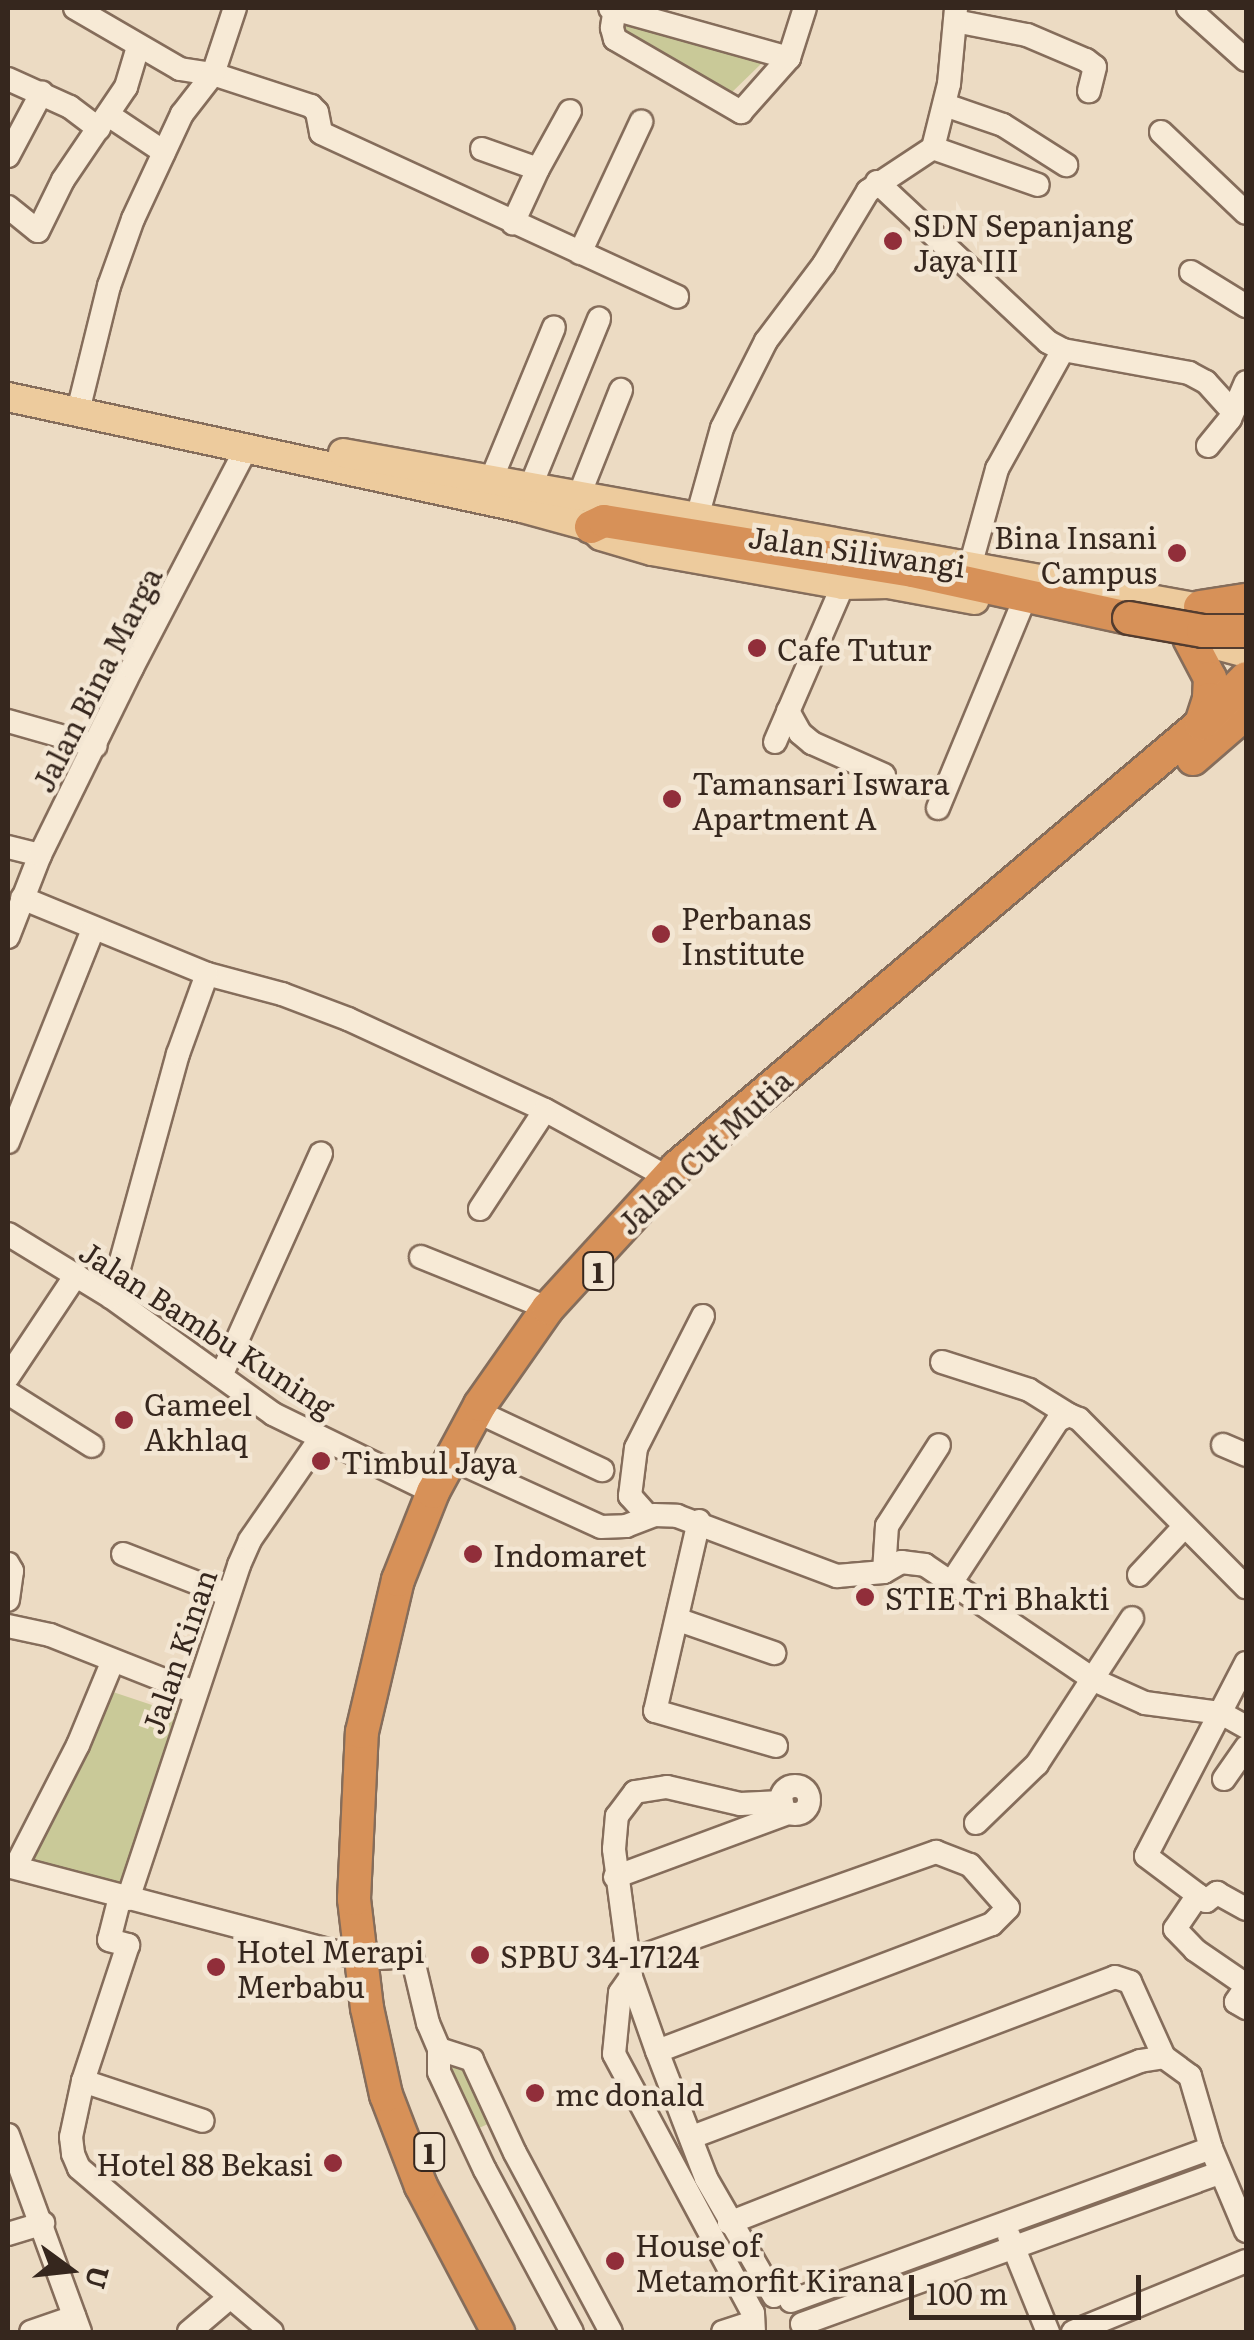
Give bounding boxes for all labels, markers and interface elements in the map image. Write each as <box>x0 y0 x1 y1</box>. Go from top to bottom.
place label: SDN Sepanjang Jaya III <box>913 206 1133 276</box>
marker: SDN Sepanjang Jaya III <box>882 230 904 252</box>
street label: Jalan Siliwangi <box>746 517 968 583</box>
place label: Bina Insani Campus <box>994 518 1157 588</box>
marker: Bina Insani Campus <box>1166 542 1188 564</box>
street label: Jalan Bina Marga <box>24 561 168 797</box>
place label: Cafe Tutur <box>777 630 931 666</box>
marker: Cafe Tutur <box>746 637 768 659</box>
place label: Tamansari Iswara Apartment A <box>692 764 950 834</box>
marker: Tamansari Iswara Apartment A <box>661 788 683 810</box>
place label: Perbanas Institute <box>681 899 811 970</box>
marker: Perbanas Institute <box>650 923 672 945</box>
street label: Jalan Cut Mutia <box>609 1061 799 1241</box>
street label: Jalan Bambu Kuning <box>74 1232 342 1424</box>
road number: 1 <box>580 1248 616 1294</box>
place label: Gameel Akhlaq <box>144 1385 252 1456</box>
marker: Gameel Akhlaq <box>113 1409 135 1431</box>
place label: Timbul Jaya <box>341 1443 517 1479</box>
marker: Timbul Jaya <box>310 1450 332 1472</box>
place label: Indomaret <box>493 1536 646 1572</box>
marker: Indomaret <box>462 1543 484 1565</box>
street label: Jalan Kinan <box>133 1564 223 1738</box>
place label: STIE Tri Bhakti <box>885 1579 1109 1615</box>
marker: STIE Tri Bhakti <box>854 1586 876 1608</box>
place label: Hotel Merapi Merbabu <box>236 1932 424 2002</box>
place label: SPBU 34-17124 <box>500 1937 700 1973</box>
marker: SPBU 34-17124 <box>469 1944 491 1966</box>
marker: Hotel Merapi Merbabu <box>205 1956 227 1978</box>
place label: mc donald <box>555 2075 704 2111</box>
marker: mc donald <box>524 2082 546 2104</box>
road number: 1 <box>412 2129 446 2175</box>
place label: Hotel 88 Bekasi <box>96 2145 313 2181</box>
marker: Hotel 88 Bekasi <box>322 2152 344 2174</box>
north arrow <box>20 2220 120 2320</box>
place label: House of Metamorfit Kirana <box>635 2226 903 2296</box>
marker: House of Metamorfit Kirana <box>604 2250 626 2272</box>
scale bar <box>914 2255 1146 2317</box>
text: U <box>76 2262 122 2294</box>
text: 100 m <box>926 2270 1008 2314</box>

